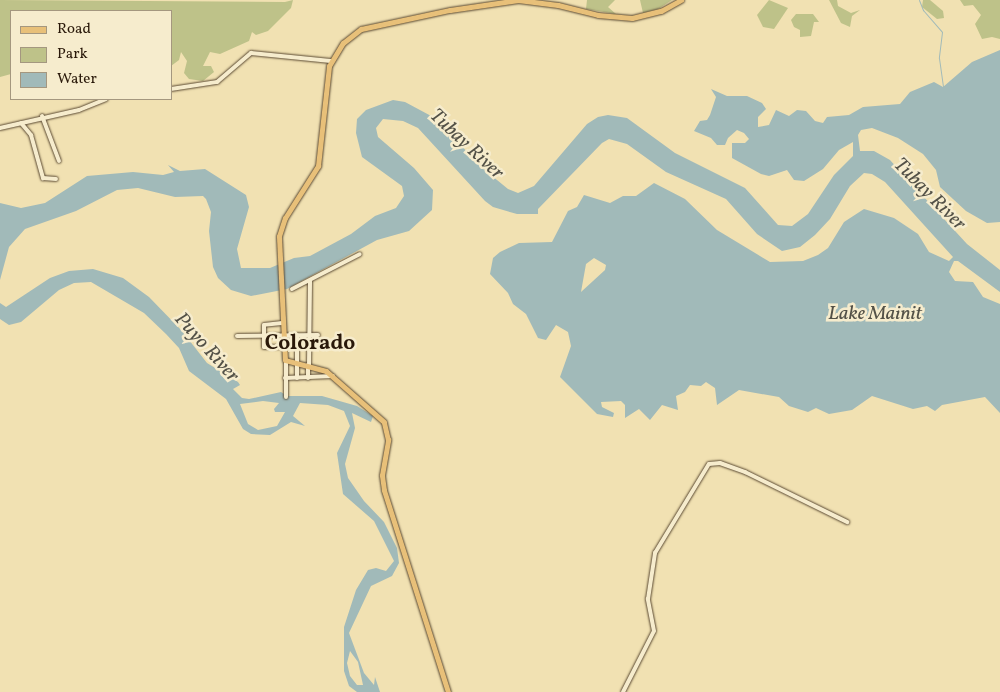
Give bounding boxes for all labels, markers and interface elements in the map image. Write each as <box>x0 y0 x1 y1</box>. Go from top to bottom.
legend <box>10 10 172 100</box>
text: Road <box>57 19 91 40</box>
text: Park <box>57 44 88 65</box>
text: Water <box>57 69 97 90</box>
water label: Tubay River <box>424 105 508 185</box>
water label: Tubay River <box>888 154 970 236</box>
water label: Lake Mainit <box>828 302 922 326</box>
water label: Puyo River <box>168 308 244 388</box>
district label: Colorado <box>265 331 355 357</box>

